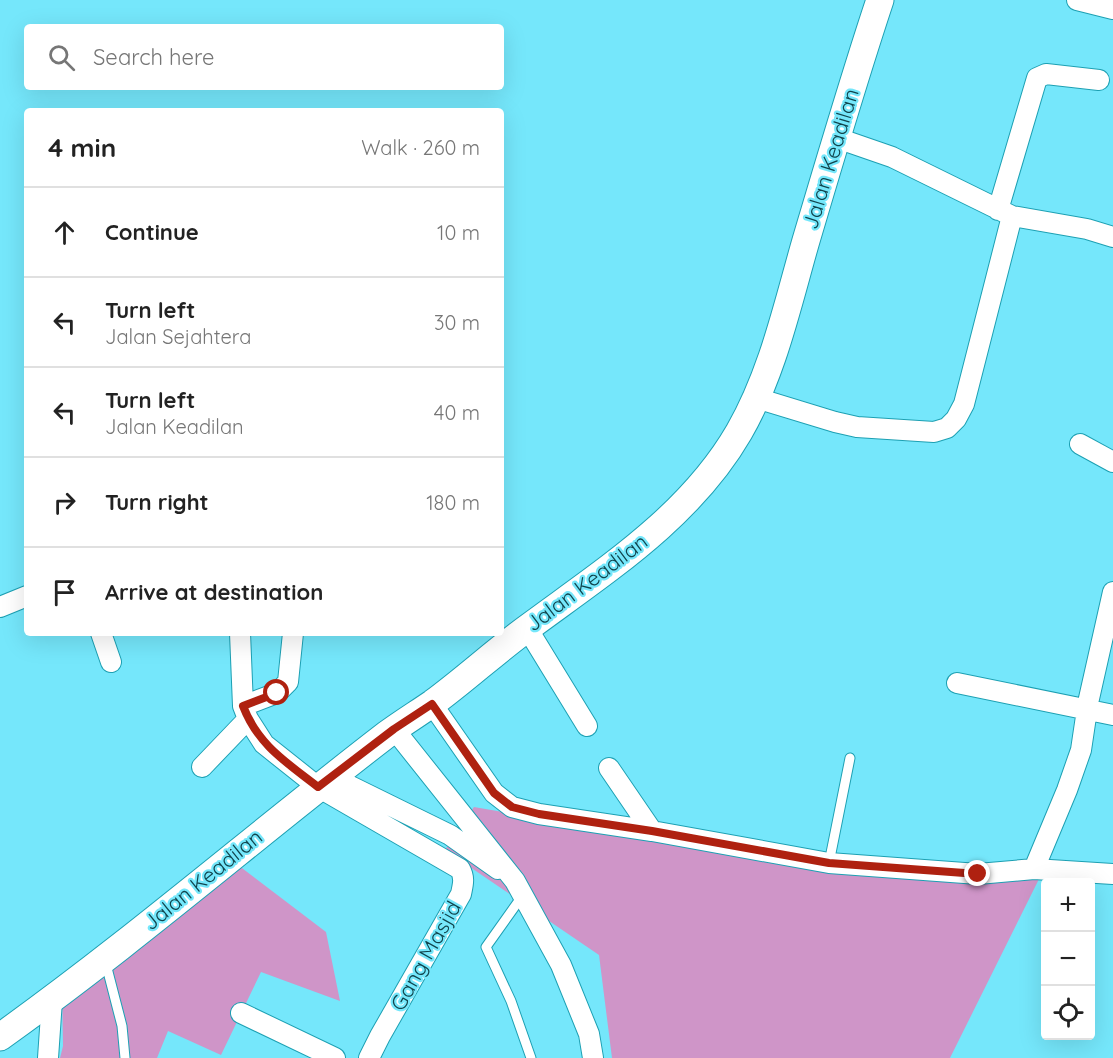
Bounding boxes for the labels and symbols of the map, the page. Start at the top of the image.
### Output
street label: Jalan Keadilan [796,85,864,232]
street label: Jalan Keadilan [520,528,652,636]
route start [263,679,289,705]
street label: Jalan Keadilan [138,823,267,935]
route end [964,860,990,886]
street label: Gang Masjid [384,896,466,1015]

